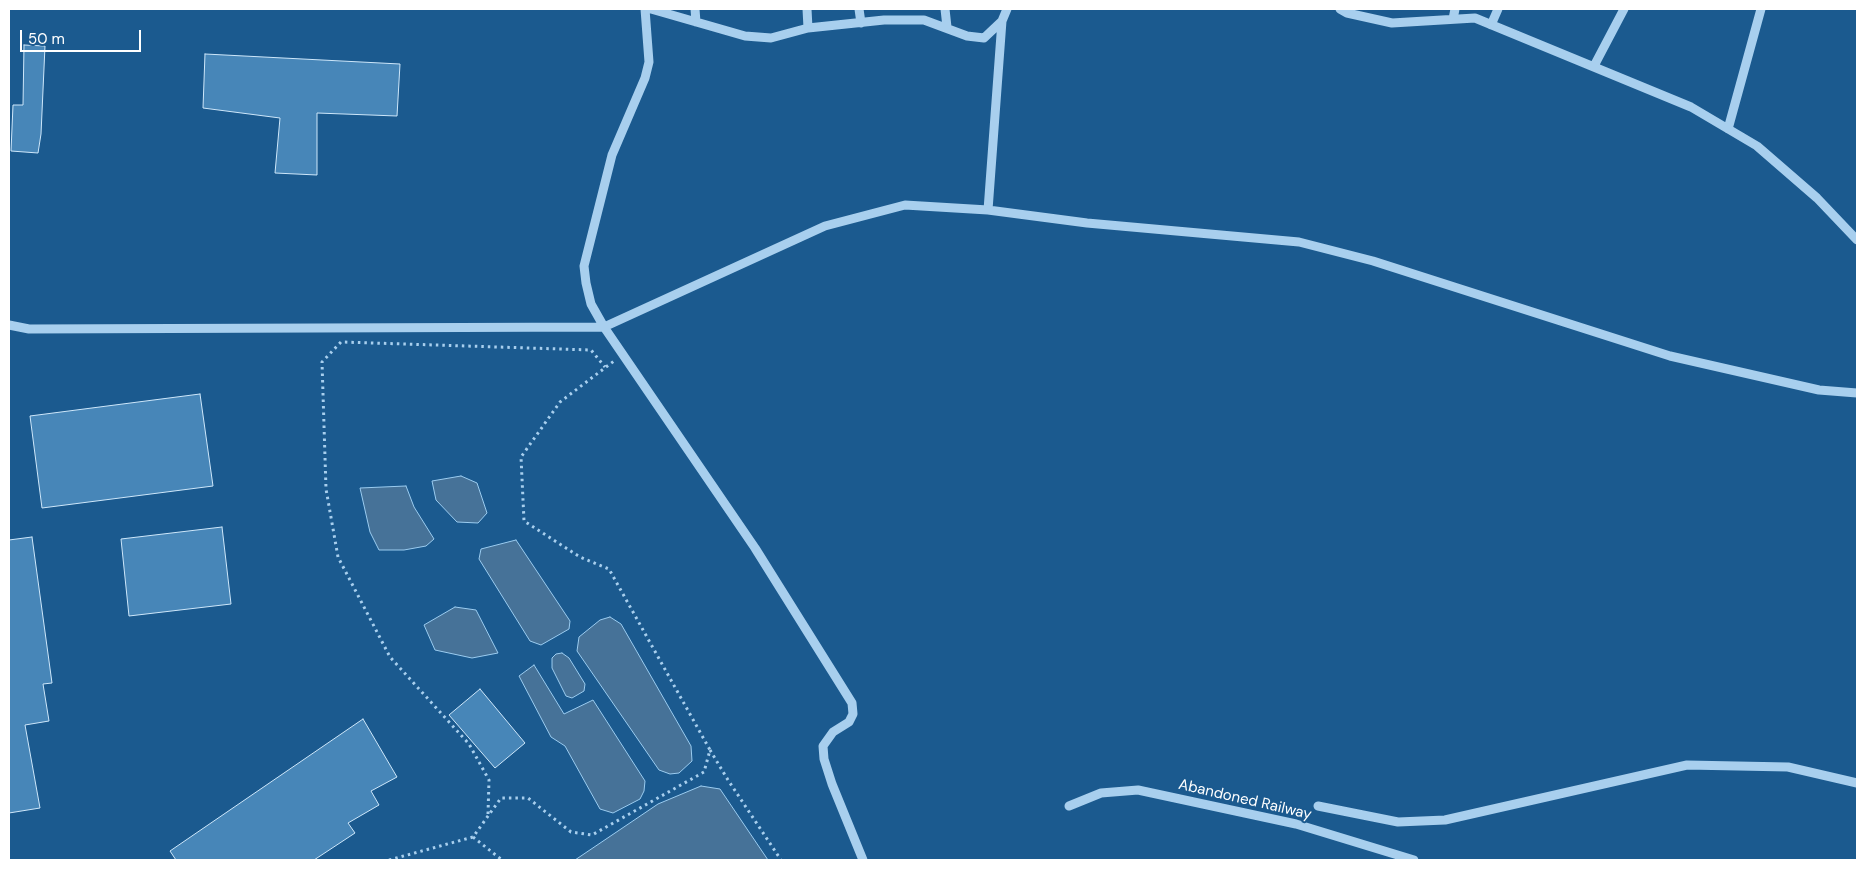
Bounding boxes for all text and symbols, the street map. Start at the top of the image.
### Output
scale bar [22,20,144,52]
text: 50 m [28,29,65,49]
street label: Abandoned Railway [1177,776,1313,824]

